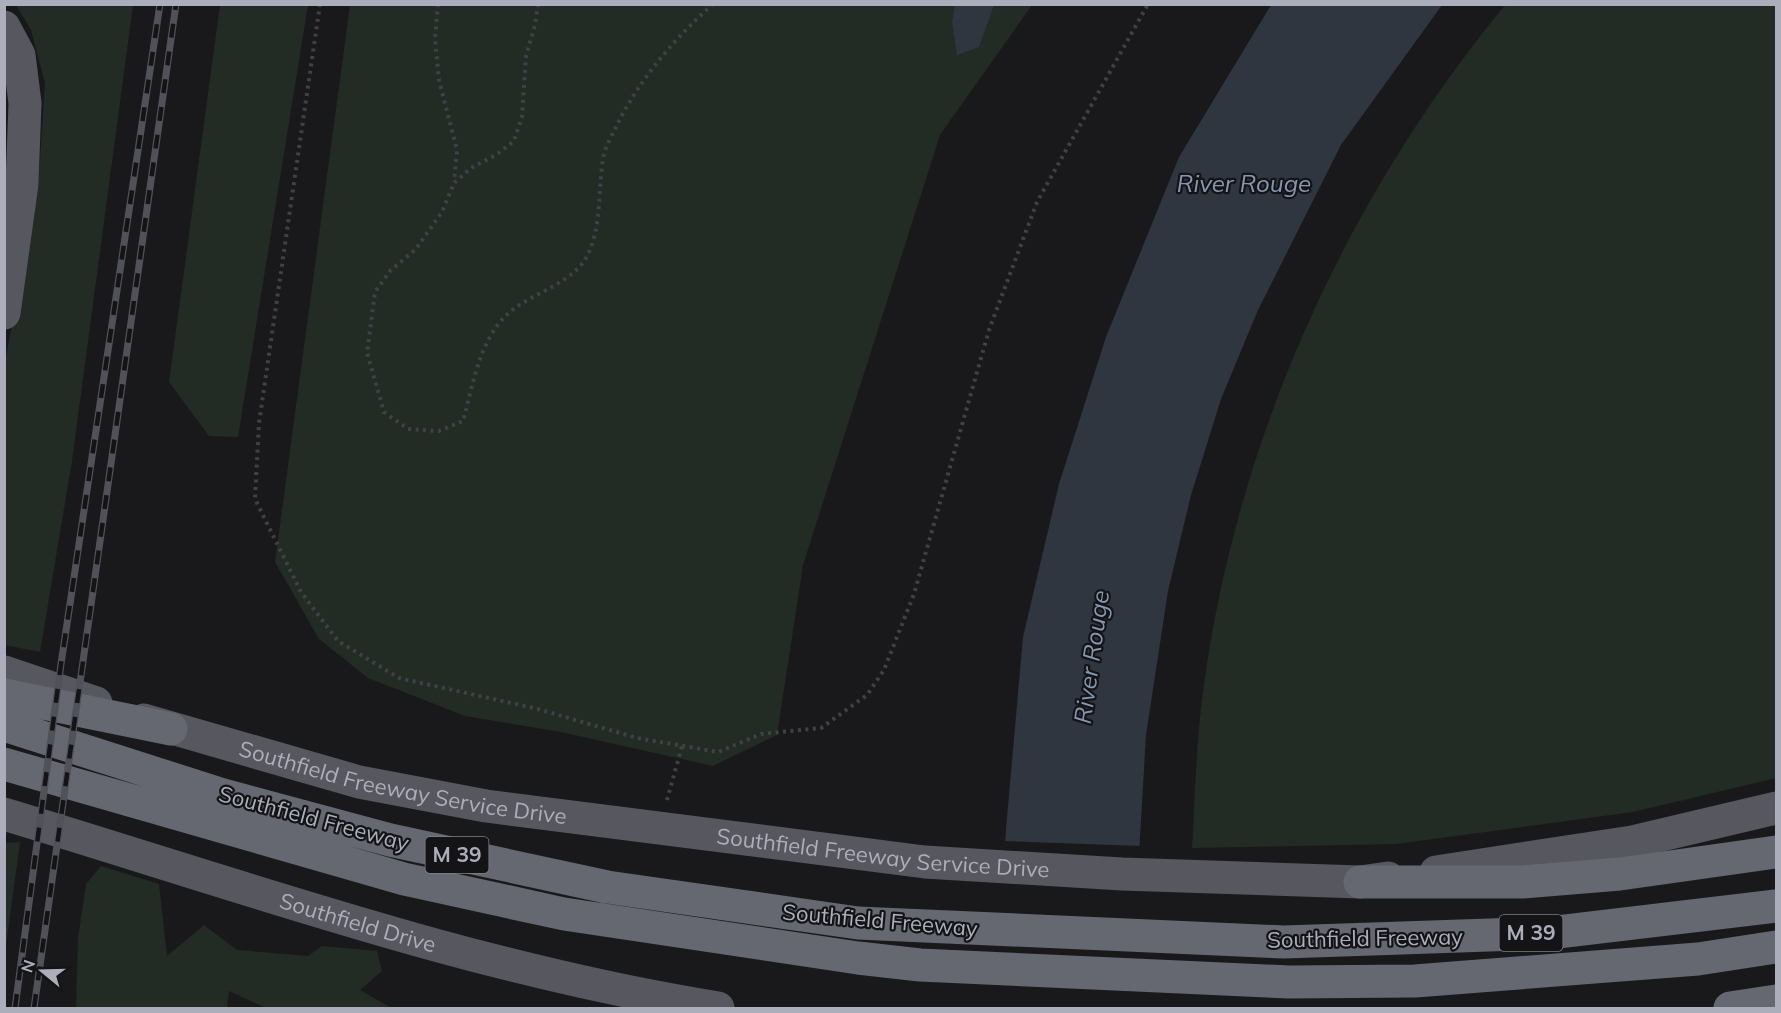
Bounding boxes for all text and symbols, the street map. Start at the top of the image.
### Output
water label: River Rouge [1177,168,1311,198]
water label: River Rouge [1067,588,1115,725]
street label: Southfield Freeway Service Drive [238,734,570,830]
street label: Southfield Freeway [216,780,412,856]
street label: Southfield Freeway Service Drive [715,822,1050,884]
road number: M 39 [426,837,488,873]
street label: Southfield Drive [276,886,439,958]
street label: Southfield Freeway [781,898,979,943]
road number: M 39 [1500,915,1562,951]
street label: Southfield Freeway [1267,922,1463,954]
north arrow [12,941,72,1001]
text: N [16,957,39,975]

